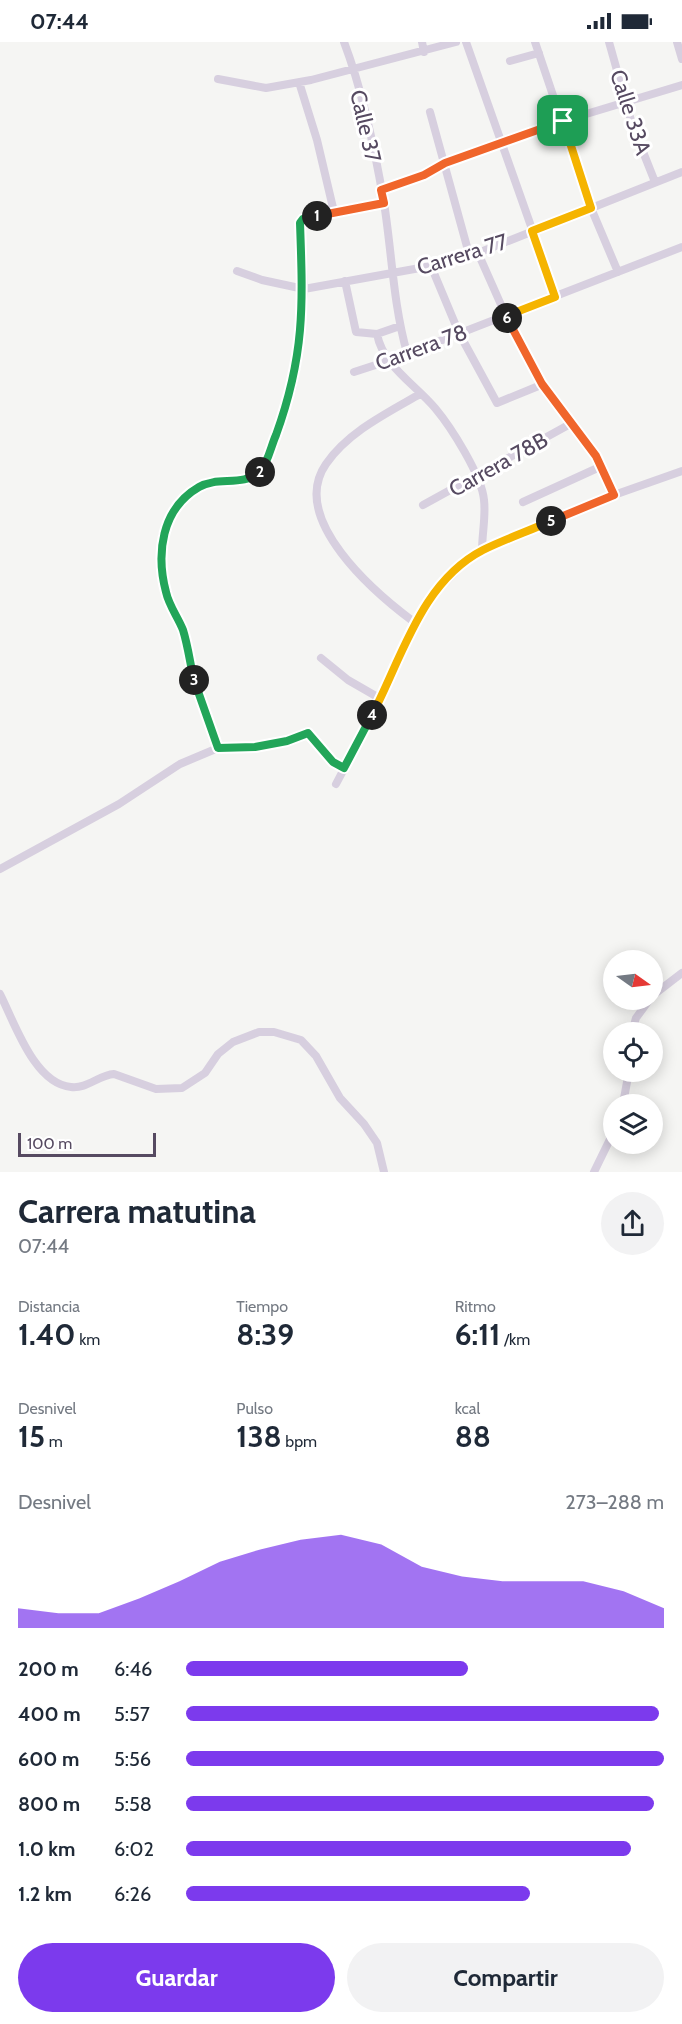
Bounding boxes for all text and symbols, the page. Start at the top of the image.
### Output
text: 07:44 [30,8,89,35]
street label: Calle 33A [604,66,657,159]
street label: Calle 37 [344,87,387,165]
pin [537,95,588,146]
icon: arrive [546,104,579,137]
pin: 1 [302,201,332,231]
text: 1 [314,206,320,225]
street label: Carrera 77 [414,228,511,281]
pin: 6 [492,303,522,333]
text: 6 [503,308,512,327]
street label: Carrera 78 [372,318,471,377]
street label: Carrera 78B [444,426,552,503]
pin: 2 [245,457,275,487]
text: 2 [256,462,264,481]
pin: 5 [536,506,566,536]
text: 5 [547,511,555,530]
pin: 3 [179,665,209,695]
text: 3 [190,670,198,689]
pin: 4 [357,700,387,730]
text: 4 [367,705,377,724]
north arrow [603,950,663,1010]
map controls [603,950,663,1154]
button: locate [603,1022,663,1082]
button: layers [603,1094,663,1154]
scale bar [18,1130,156,1158]
text: 100 m [27,1134,72,1153]
text: Carrera matutina [18,1191,256,1231]
button: share [601,1192,664,1255]
text: 07:44 [18,1234,69,1258]
text: Distancia [18,1297,80,1316]
text: Tiempo [236,1297,288,1316]
text: Ritmo [455,1297,496,1316]
text: 1.40 [18,1316,76,1353]
text: 8:39 [236,1316,294,1353]
text: 6:11 [455,1316,500,1353]
text: km [76,1330,100,1349]
text: /km [500,1330,530,1349]
text: Desnivel [18,1399,76,1418]
text: Pulso [236,1399,273,1418]
text: kcal [455,1399,480,1418]
text: 15 [18,1418,45,1455]
text: 138 [236,1418,282,1455]
text: 88 [455,1418,491,1455]
text: m [45,1432,63,1451]
text: bpm [282,1432,317,1451]
text: Desnivel [18,1490,91,1514]
text: 273–288 m [565,1490,664,1514]
text: 200 m [18,1657,79,1681]
text: 6:46 [114,1657,152,1681]
text: 400 m [18,1702,81,1726]
text: 5:57 [114,1702,150,1726]
text: 600 m [18,1747,79,1771]
text: 5:56 [114,1747,151,1771]
text: 800 m [18,1792,80,1816]
text: 5:58 [114,1792,152,1816]
text: 1.0 km [18,1837,75,1861]
text: 6:02 [114,1837,154,1861]
text: 1.2 km [18,1882,72,1906]
text: 6:26 [114,1882,151,1906]
button: Guardar [18,1943,335,2012]
button: Compartir [347,1943,664,2012]

